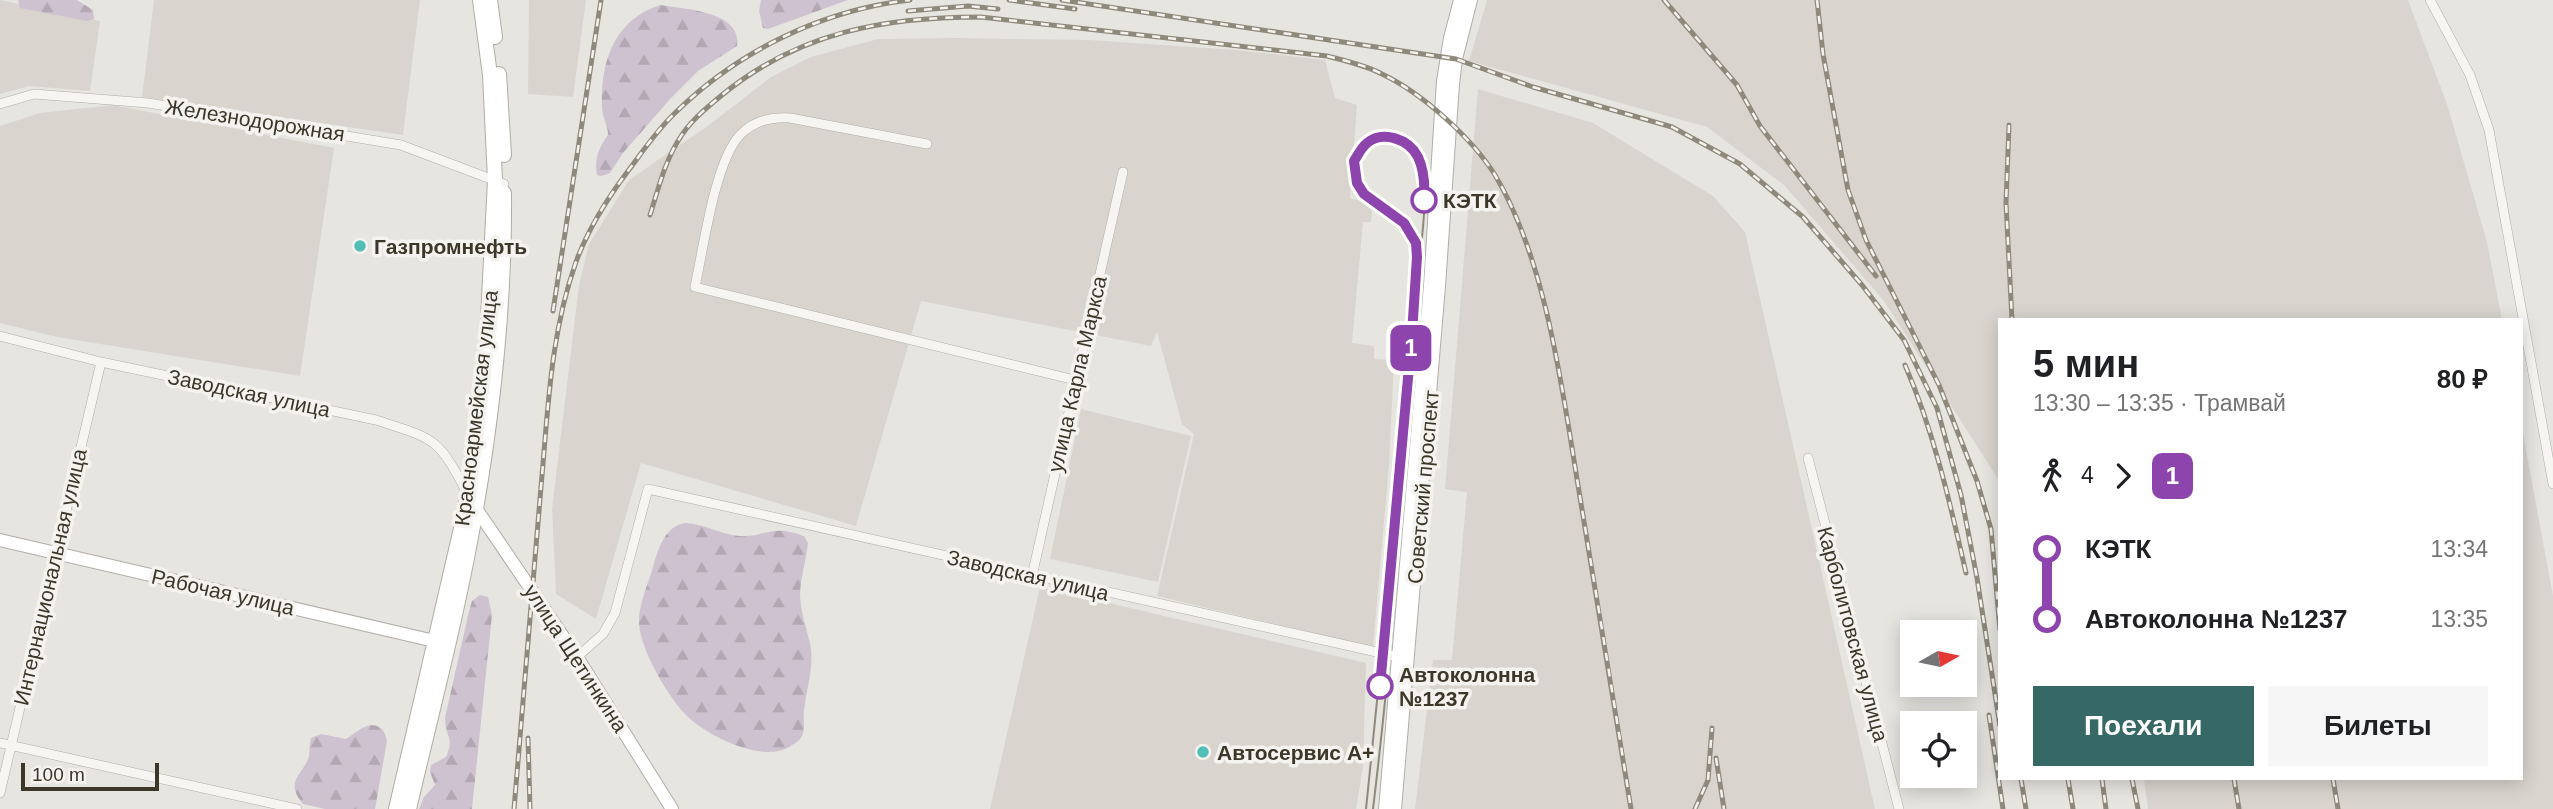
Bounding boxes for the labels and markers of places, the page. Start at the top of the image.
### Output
marker: КЭТК [1411,187,1437,213]
place label: КЭТК [1443,189,1497,212]
place label: Газпромнефть [374,235,527,258]
marker: Газпромнефть [352,238,368,254]
place label: Автоколонна №1237 [1399,663,1535,710]
marker: Автоколонна №1237 [1367,673,1393,699]
place label: Автосервис А+ [1217,741,1374,764]
marker: Автосервис А+ [1195,744,1211,760]

